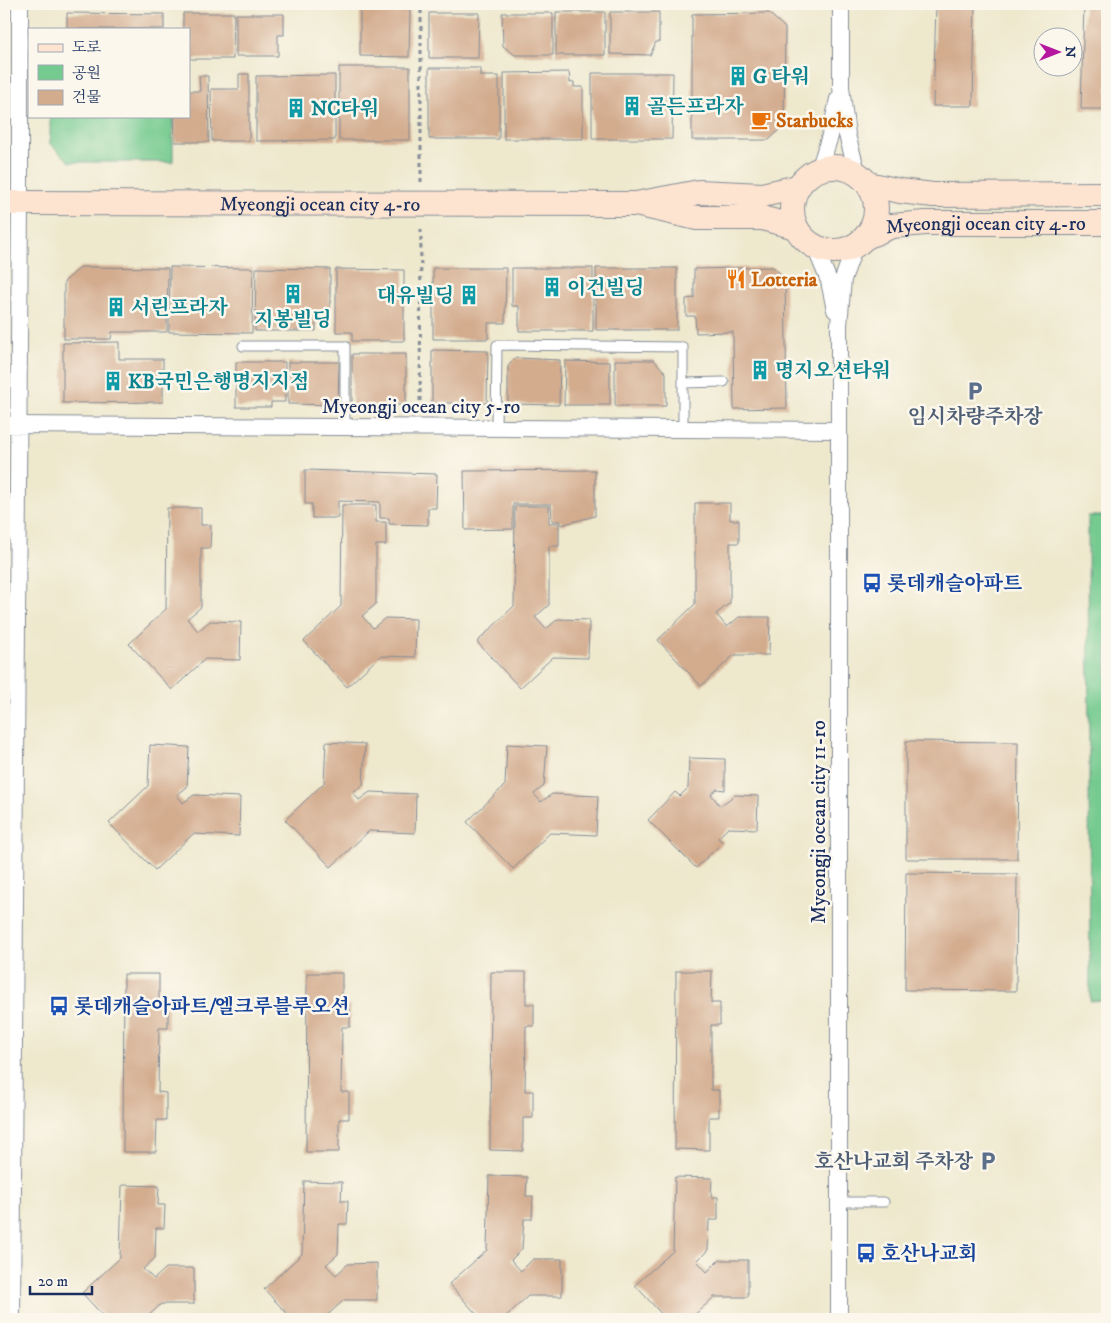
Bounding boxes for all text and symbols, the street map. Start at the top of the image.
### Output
legend [28,28,190,118]
north arrow [1034,28,1084,78]
text: 도로 [72,38,101,57]
text: N [1061,46,1079,58]
text: 공원 [72,64,101,83]
building icon: G 타워 [727,65,749,87]
place label: G 타워 [753,65,810,90]
text: 건물 [72,88,101,107]
building icon: 골든프라자 [621,95,643,117]
place label: 골든프라자 [647,95,744,120]
building icon: NC타워 [285,97,307,119]
place label: NC타워 [311,97,379,122]
cafe icon: Starbucks [750,109,772,131]
place label: Starbucks [776,109,853,134]
street label: Myeongji ocean city 4-ro [220,192,420,218]
street label: Myeongji ocean city 4-ro [885,212,1086,241]
restaurant icon: Lotteria [725,268,747,290]
place label: Lotteria [751,268,818,293]
building icon: 이건빌딩 [541,276,563,298]
place label: 이건빌딩 [567,276,644,301]
building icon: 지봉빌딩 [282,283,304,305]
place label: 대유빌딩 [377,284,454,309]
building icon: 대유빌딩 [458,284,480,306]
building icon: 서린프라자 [105,296,127,318]
place label: 서린프라자 [131,296,228,321]
place label: 지봉빌딩 [254,308,332,333]
building icon: 명지오션타워 [749,359,771,381]
place label: 명지오션타워 [775,359,891,384]
building icon: KB국민은행명지지점 [102,370,124,392]
place label: KB국민은행명지지점 [128,370,309,395]
parking icon: 임시차량주차장 [964,380,986,402]
street label: Myeongji ocean city 5-ro [322,395,520,420]
place label: 임시차량주차장 [907,405,1043,430]
bus stop icon: 롯데캐슬아파트 [861,572,883,594]
place label: 롯데캐슬아파트 [887,572,1022,597]
street label: Myeongji ocean city 11-ro [807,720,832,924]
bus stop icon: 롯데캐슬아파트/엘크루블루오션 [48,995,70,1017]
place label: 롯데캐슬아파트/엘크루블루오션 [74,995,350,1020]
place label: 호산나교회 주차장 [814,1150,974,1175]
parking icon: 호산나교회 주차장 [977,1150,999,1172]
bus stop icon: 호산나교회 [855,1242,877,1264]
place label: 호산나교회 [881,1242,978,1267]
scale bar [30,1263,92,1295]
text: 20 m [38,1272,68,1291]

